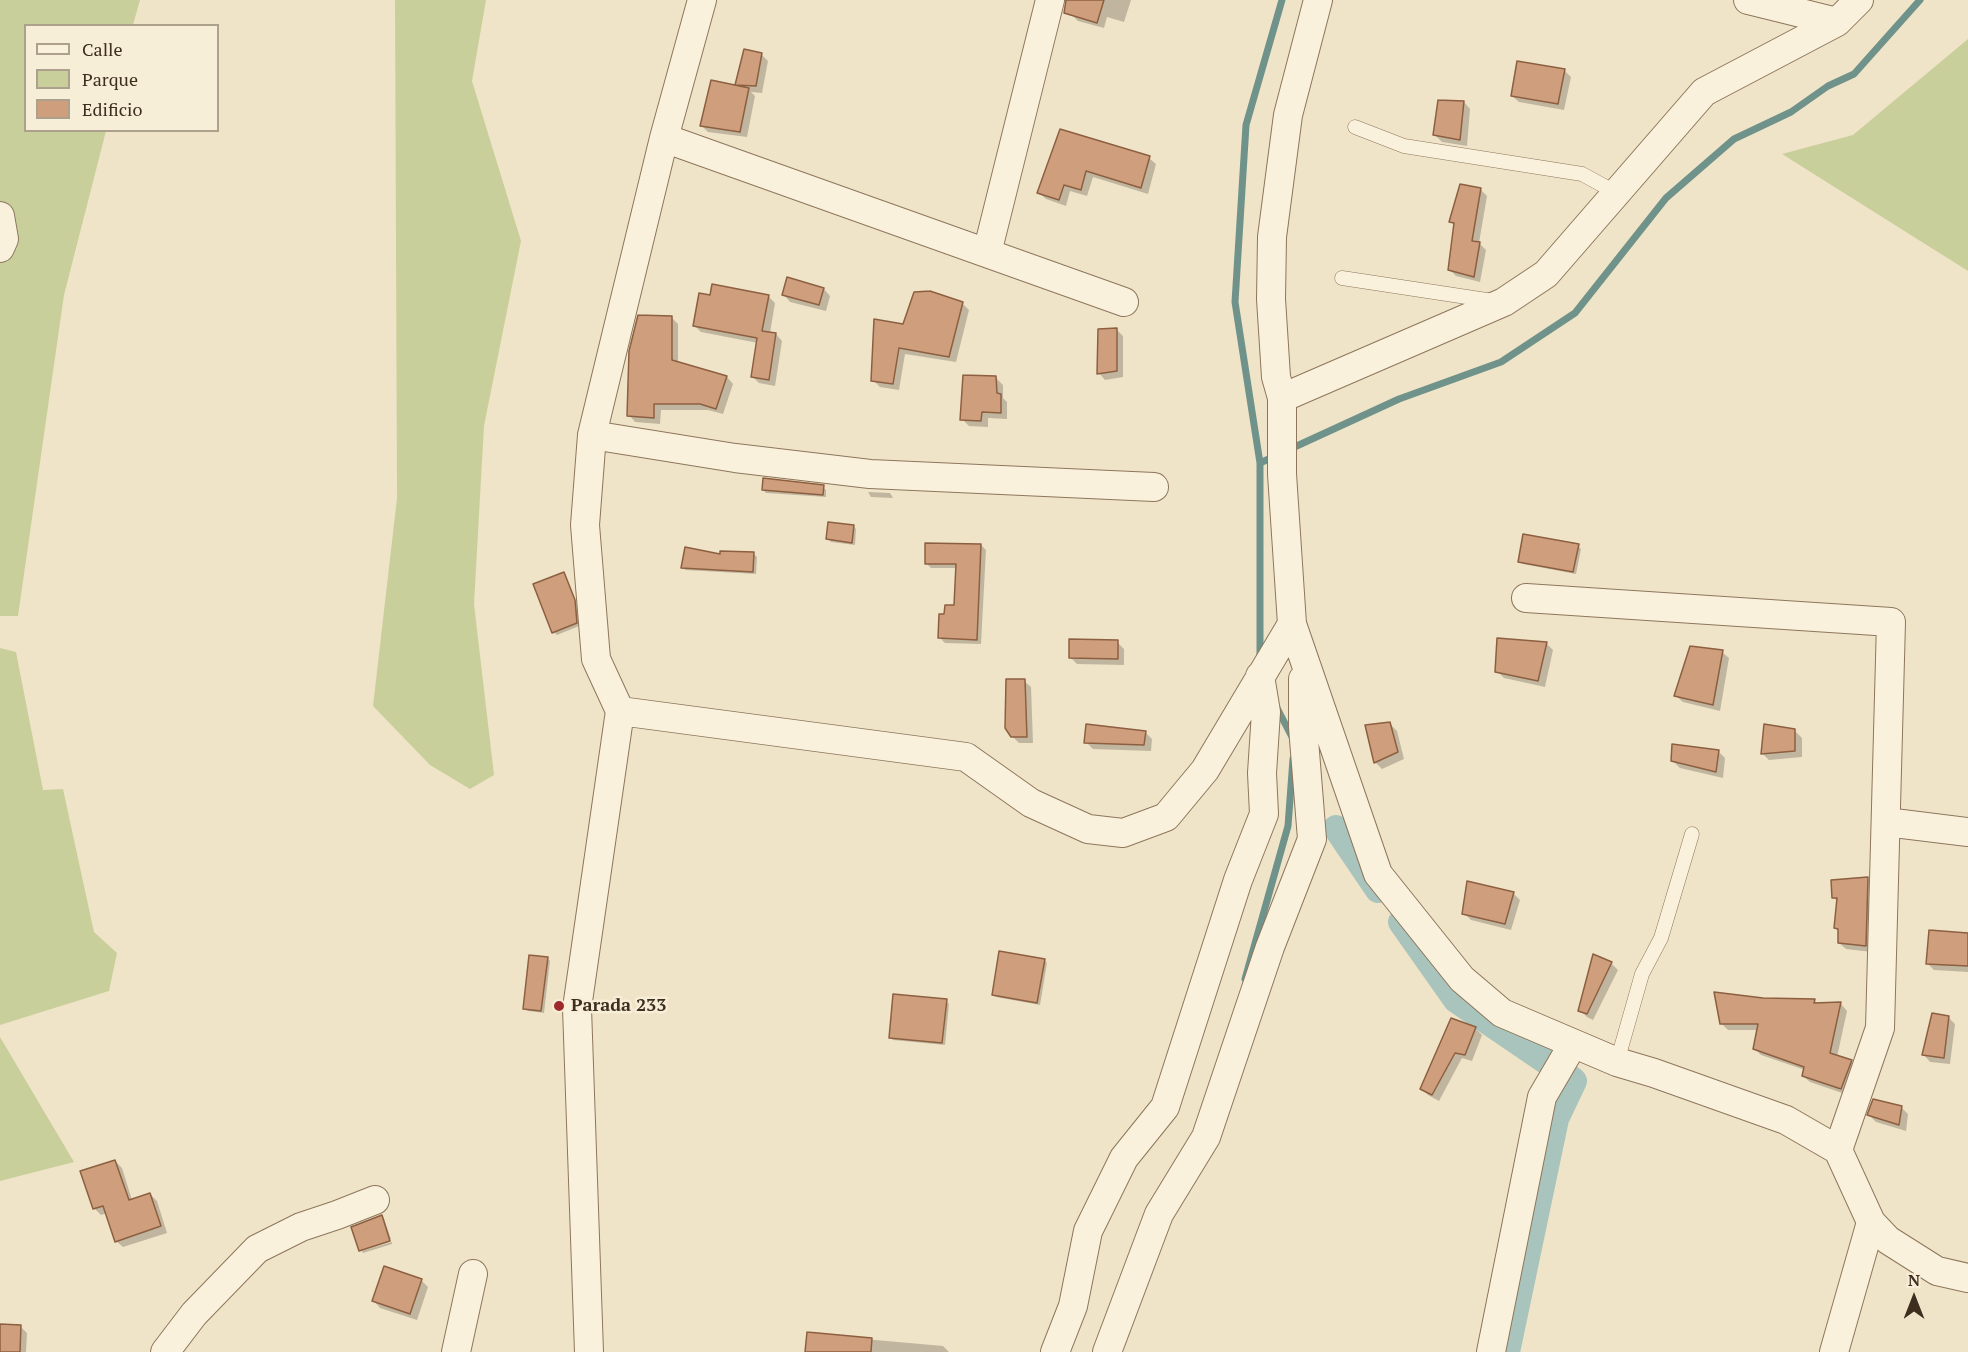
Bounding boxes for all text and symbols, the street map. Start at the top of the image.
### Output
legend [24,24,219,132]
text: Calle [82,37,123,61]
text: Parque [82,67,138,91]
text: Edificio [82,97,142,121]
place label: Parada 233 [571,995,666,1017]
marker: Parada 233 [552,999,566,1013]
north arrow [1884,1268,1944,1328]
text: N [1908,1269,1920,1291]

